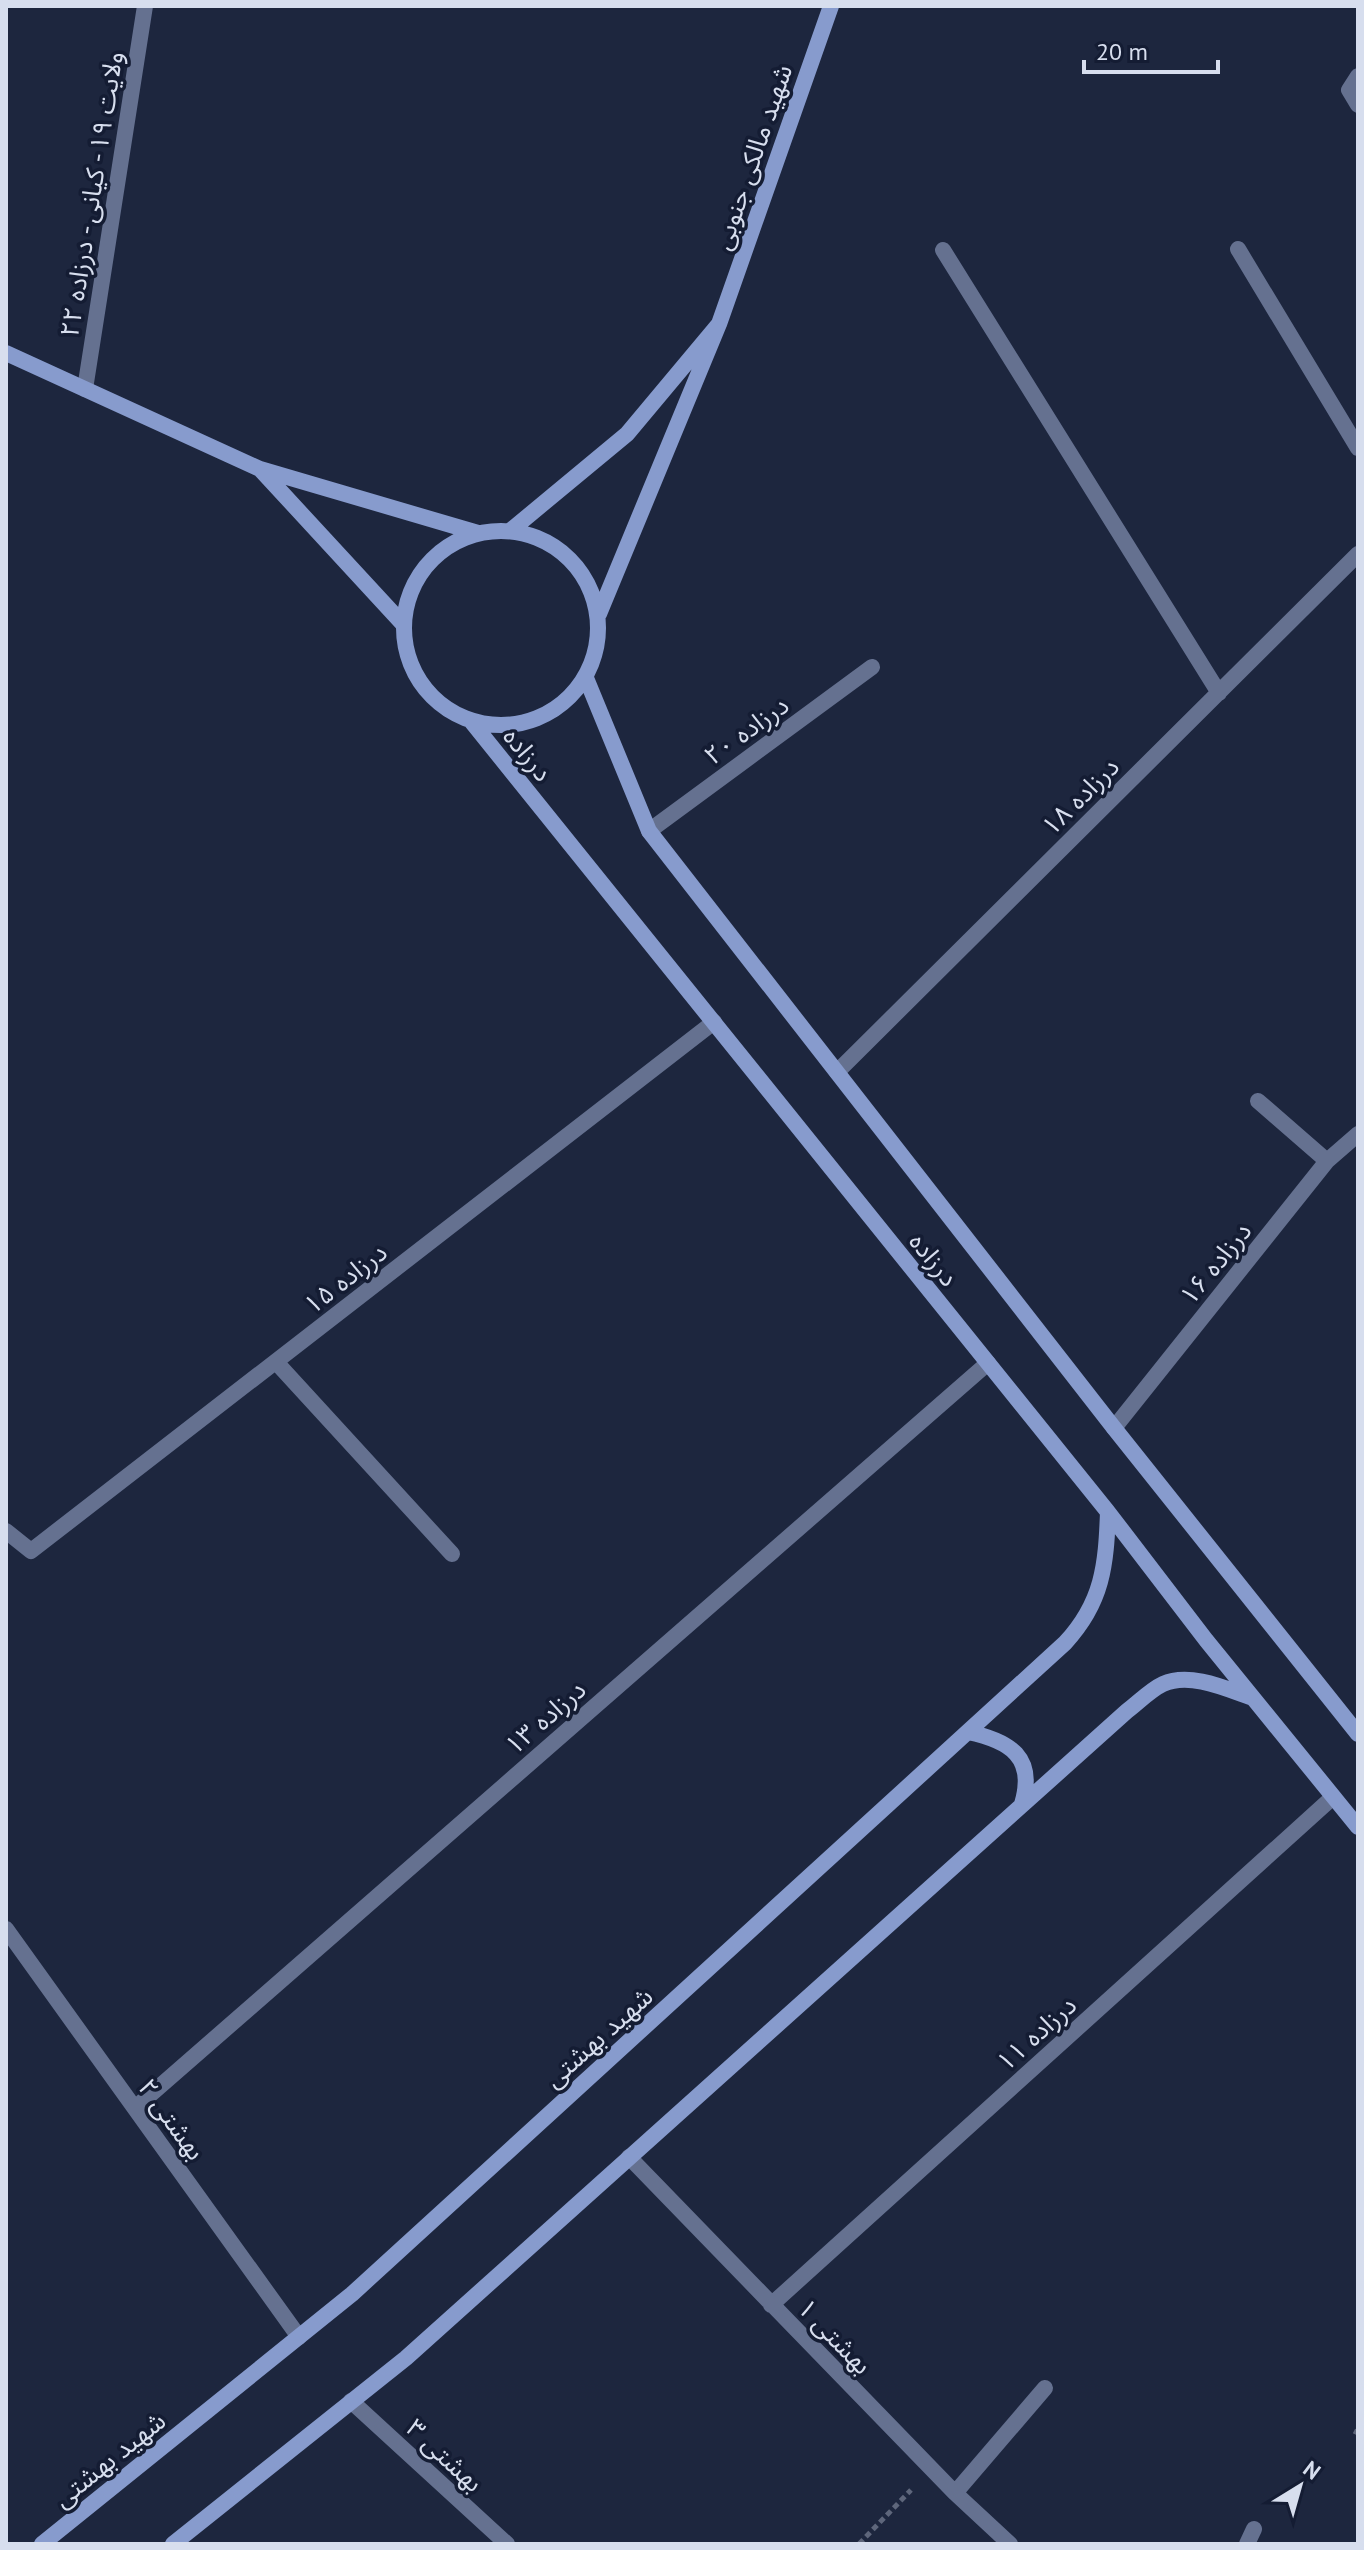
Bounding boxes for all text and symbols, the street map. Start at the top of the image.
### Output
scale bar [1084,24,1218,74]
text: 20 m [1096,36,1148,67]
street label: ولایت ۱۹ - کیانی - درزاده ۲۲ [52,49,130,339]
street label: شهید مالکی جنوبی [705,60,799,254]
street label: درزاده ۲۰ [697,688,795,772]
street label: درزاده [496,720,560,788]
street label: درزاده ۱۸ [1034,750,1126,842]
street label: درزاده ۱۶ [1172,1215,1258,1311]
street label: درزاده [902,1225,966,1293]
street label: درزاده ۱۵ [297,1235,393,1321]
street label: درزاده ۱۳ [498,1673,592,1761]
street label: شهید بهشتی [537,1980,659,2094]
street label: درزاده ۱۱ [989,1988,1083,2078]
street label: بهشتی ۲ [131,2072,213,2166]
street label: بهشتی ۱ [791,2291,879,2381]
street label: شهید بهشتی [46,2404,172,2514]
street label: بهشتی ۳ [400,2411,490,2499]
north arrow [1260,2446,1340,2526]
text: N [1298,2454,1326,2486]

